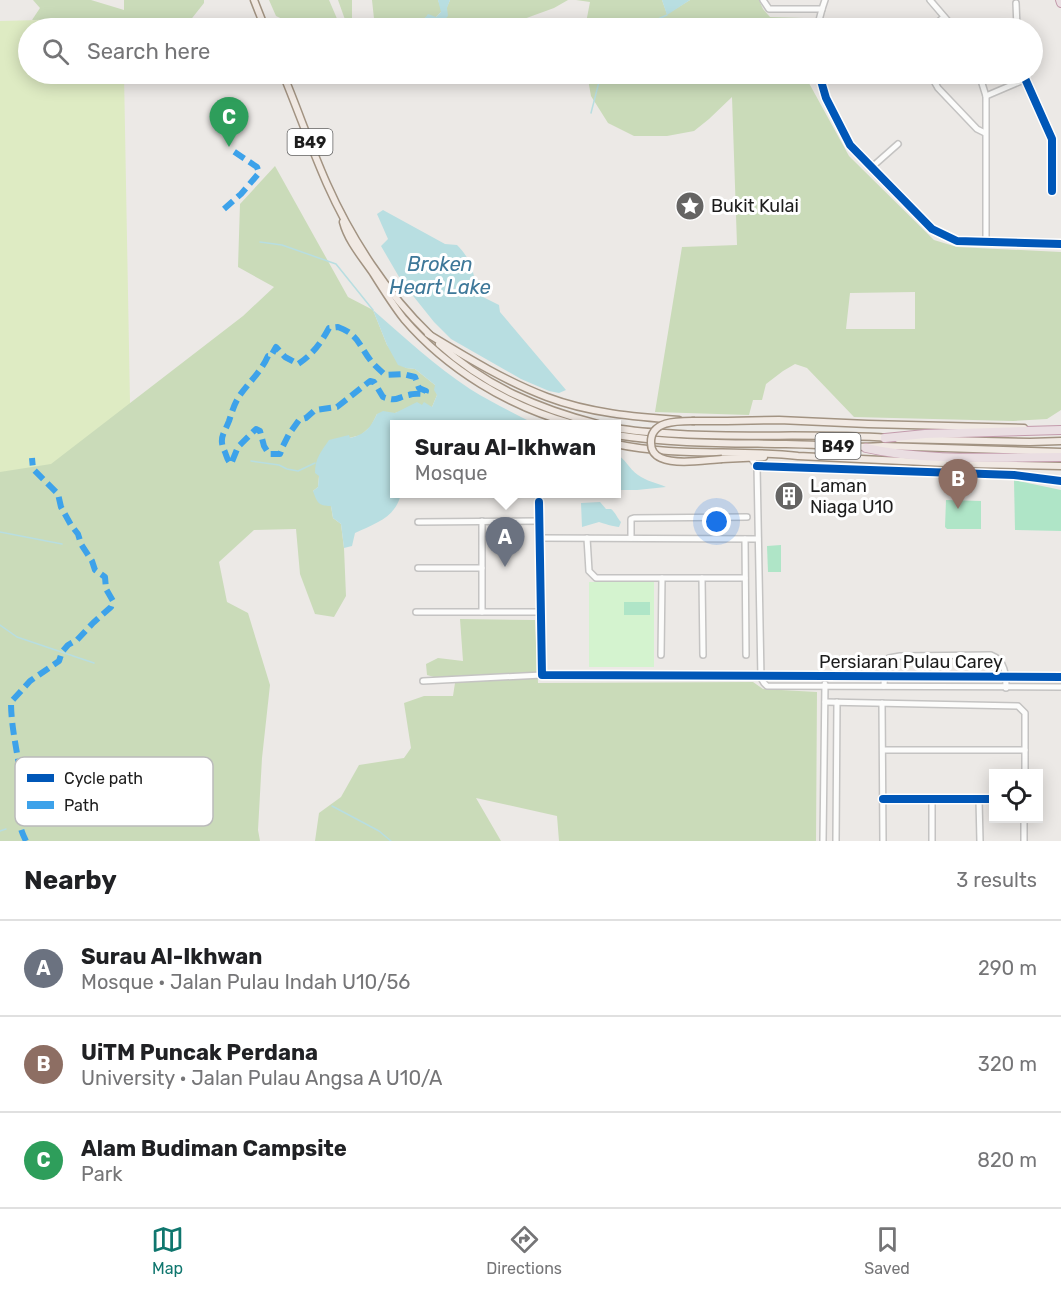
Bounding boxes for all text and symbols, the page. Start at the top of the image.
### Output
search box [18,18,1043,84]
icon: search [39,35,72,68]
text: Search here [87,38,210,65]
pin: C [210,98,248,147]
road number: B49 [288,129,332,155]
place icon: Bukit Kulai [674,190,706,222]
place label: Bukit Kulai [711,195,799,217]
water label: Broken Heart Lake [389,252,491,299]
popup [390,420,621,498]
road number: B49 [816,433,860,459]
text: Surau Al-Ikhwan [415,434,596,461]
pin: B [938,460,978,509]
text: Mosque [415,461,488,485]
place label: Laman Niaga U10 [810,475,894,518]
building icon: Laman Niaga U10 [773,480,805,512]
your location [702,507,731,536]
pin: A [486,518,524,567]
street label: Persiaran Pulau Carey [819,651,1003,673]
legend [15,757,213,826]
text: Cycle path [64,769,143,788]
map controls [989,769,1043,823]
button: locate [989,769,1043,823]
text: Path [64,796,99,815]
text: Nearby [24,865,117,896]
text: 3 results [956,868,1037,892]
text: Surau Al-Ikhwan [81,943,262,970]
text: A [36,956,51,980]
text: 290 m [978,956,1037,980]
text: Mosque · Jalan Pulau Indah U10/56 [81,970,410,994]
text: UiTM Puncak Perdana [81,1039,318,1066]
text: B [36,1052,51,1076]
text: 320 m [978,1052,1037,1076]
text: University · Jalan Pulau Angsa A U10/A [81,1066,442,1090]
text: Alam Budiman Campsite [81,1135,347,1162]
text: C [36,1148,51,1172]
text: 820 m [977,1148,1037,1172]
text: Park [81,1162,123,1186]
tab: Map [151,1223,184,1278]
tab: Directions [486,1223,562,1278]
tab: Saved [864,1223,910,1278]

